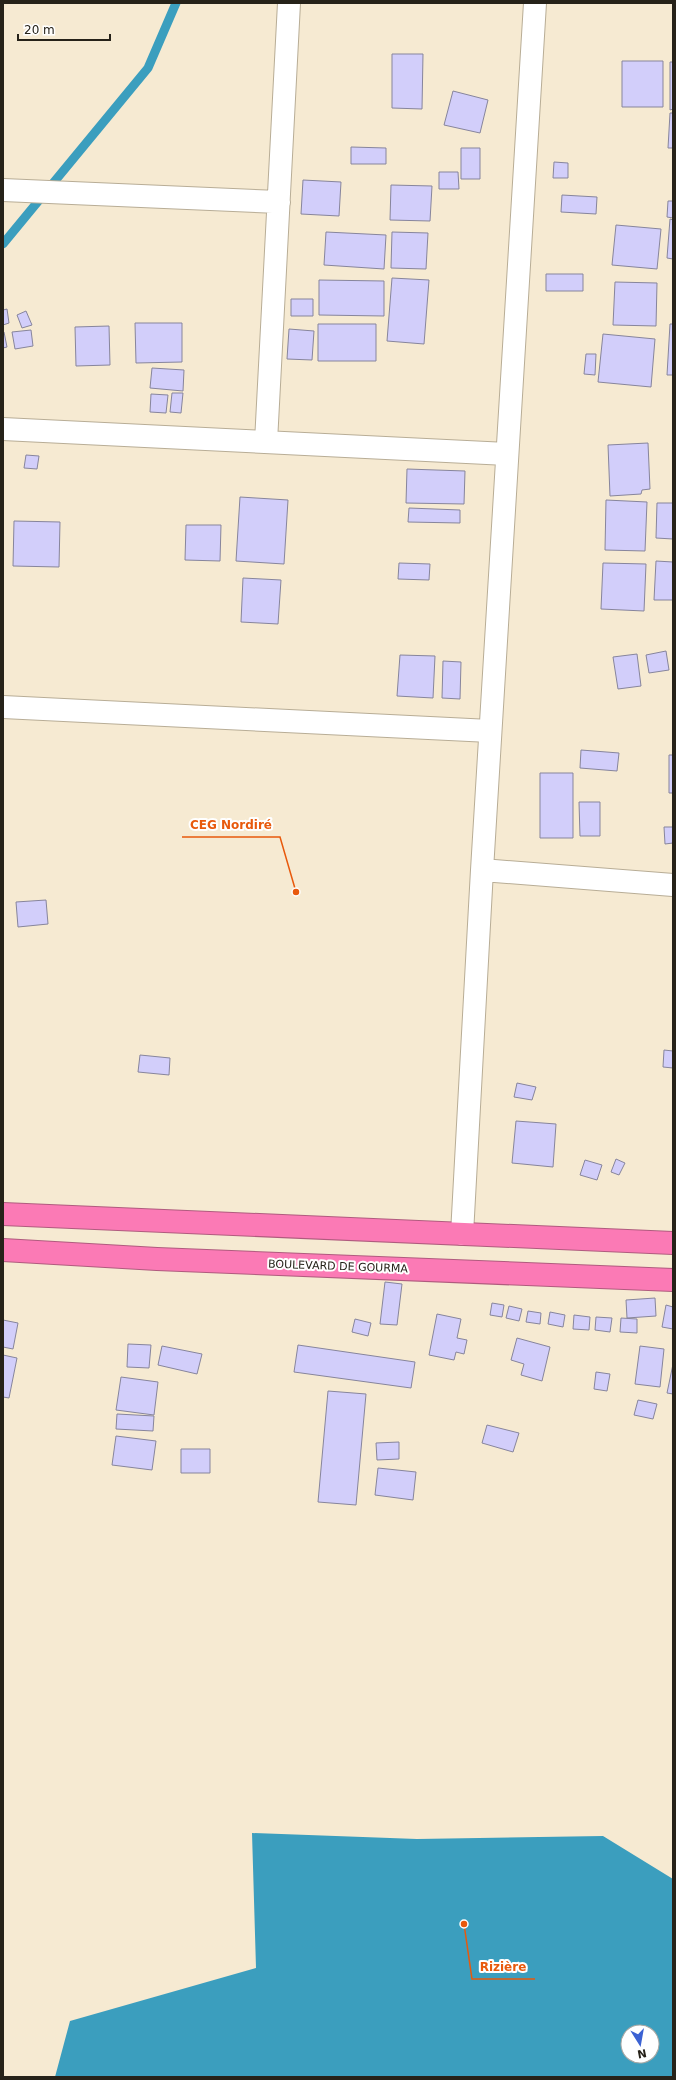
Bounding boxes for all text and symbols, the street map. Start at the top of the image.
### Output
scale bar [18,16,110,42]
text: 20 m [24,23,55,37]
callout: CEG Nordiré [182,813,280,837]
text: CEG Nordiré [190,818,272,832]
street label: BOULEVARD DE GOURMA [268,1258,409,1275]
callout: Rizière [472,1955,535,1979]
text: Rizière [480,1960,526,1974]
north arrow [620,2024,660,2064]
text: N [636,2046,648,2061]

